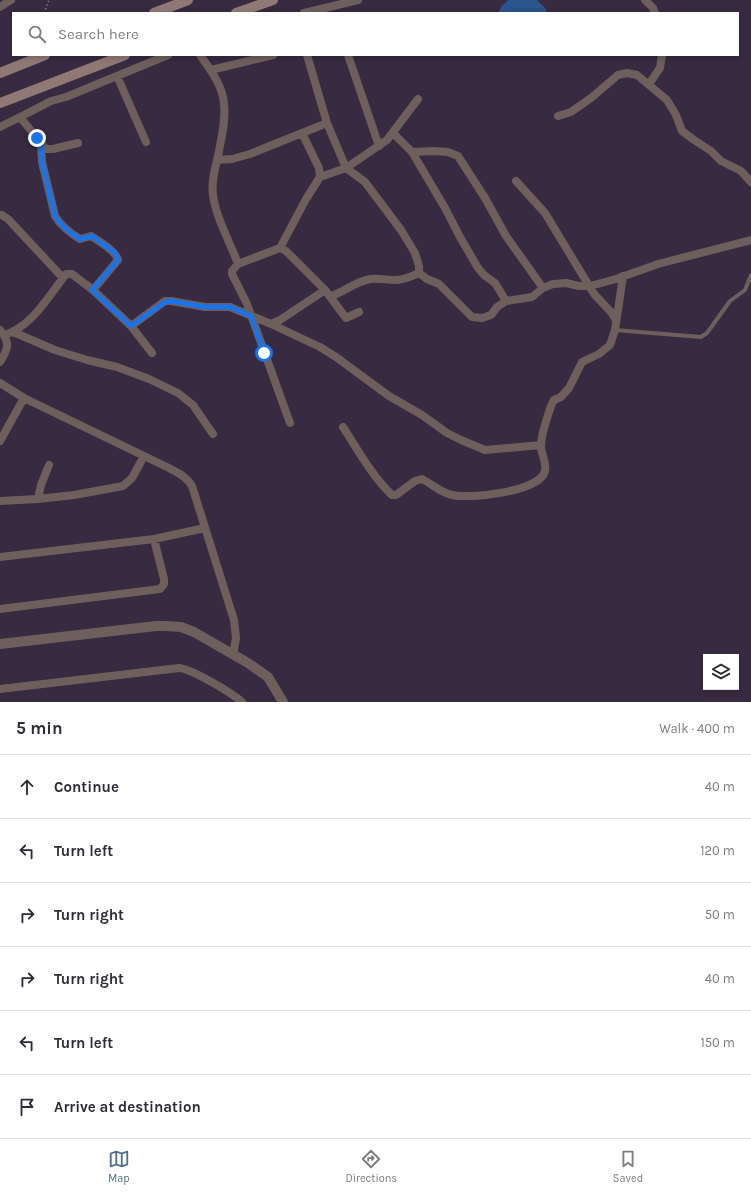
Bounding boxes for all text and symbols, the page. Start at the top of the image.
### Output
search box [12,12,739,56]
icon: search [26,23,48,45]
text: Search here [58,25,139,43]
route end [28,129,46,147]
route start [255,344,273,362]
map controls [703,654,739,690]
button: layers [703,654,739,690]
text: 5 min [16,718,63,738]
text: Walk · 400 m [659,721,735,736]
icon: ahead [16,776,38,798]
text: Continue [54,778,119,796]
text: 40 m [705,779,735,794]
icon: left [16,840,38,862]
text: Turn left [54,842,113,860]
text: 120 m [700,843,735,858]
icon: right [16,904,38,926]
text: Turn right [54,906,124,924]
text: 50 m [705,907,735,922]
icon: right [16,968,38,990]
text: Turn right [54,970,124,988]
text: 40 m [705,971,735,986]
icon: left [16,1032,38,1054]
text: Turn left [54,1034,113,1052]
text: 150 m [700,1035,735,1050]
icon: arrive [16,1096,38,1118]
text: Arrive at destination [54,1098,201,1116]
tab: Map [108,1148,130,1185]
tab: Directions [345,1148,397,1185]
tab: Saved [613,1148,643,1185]

